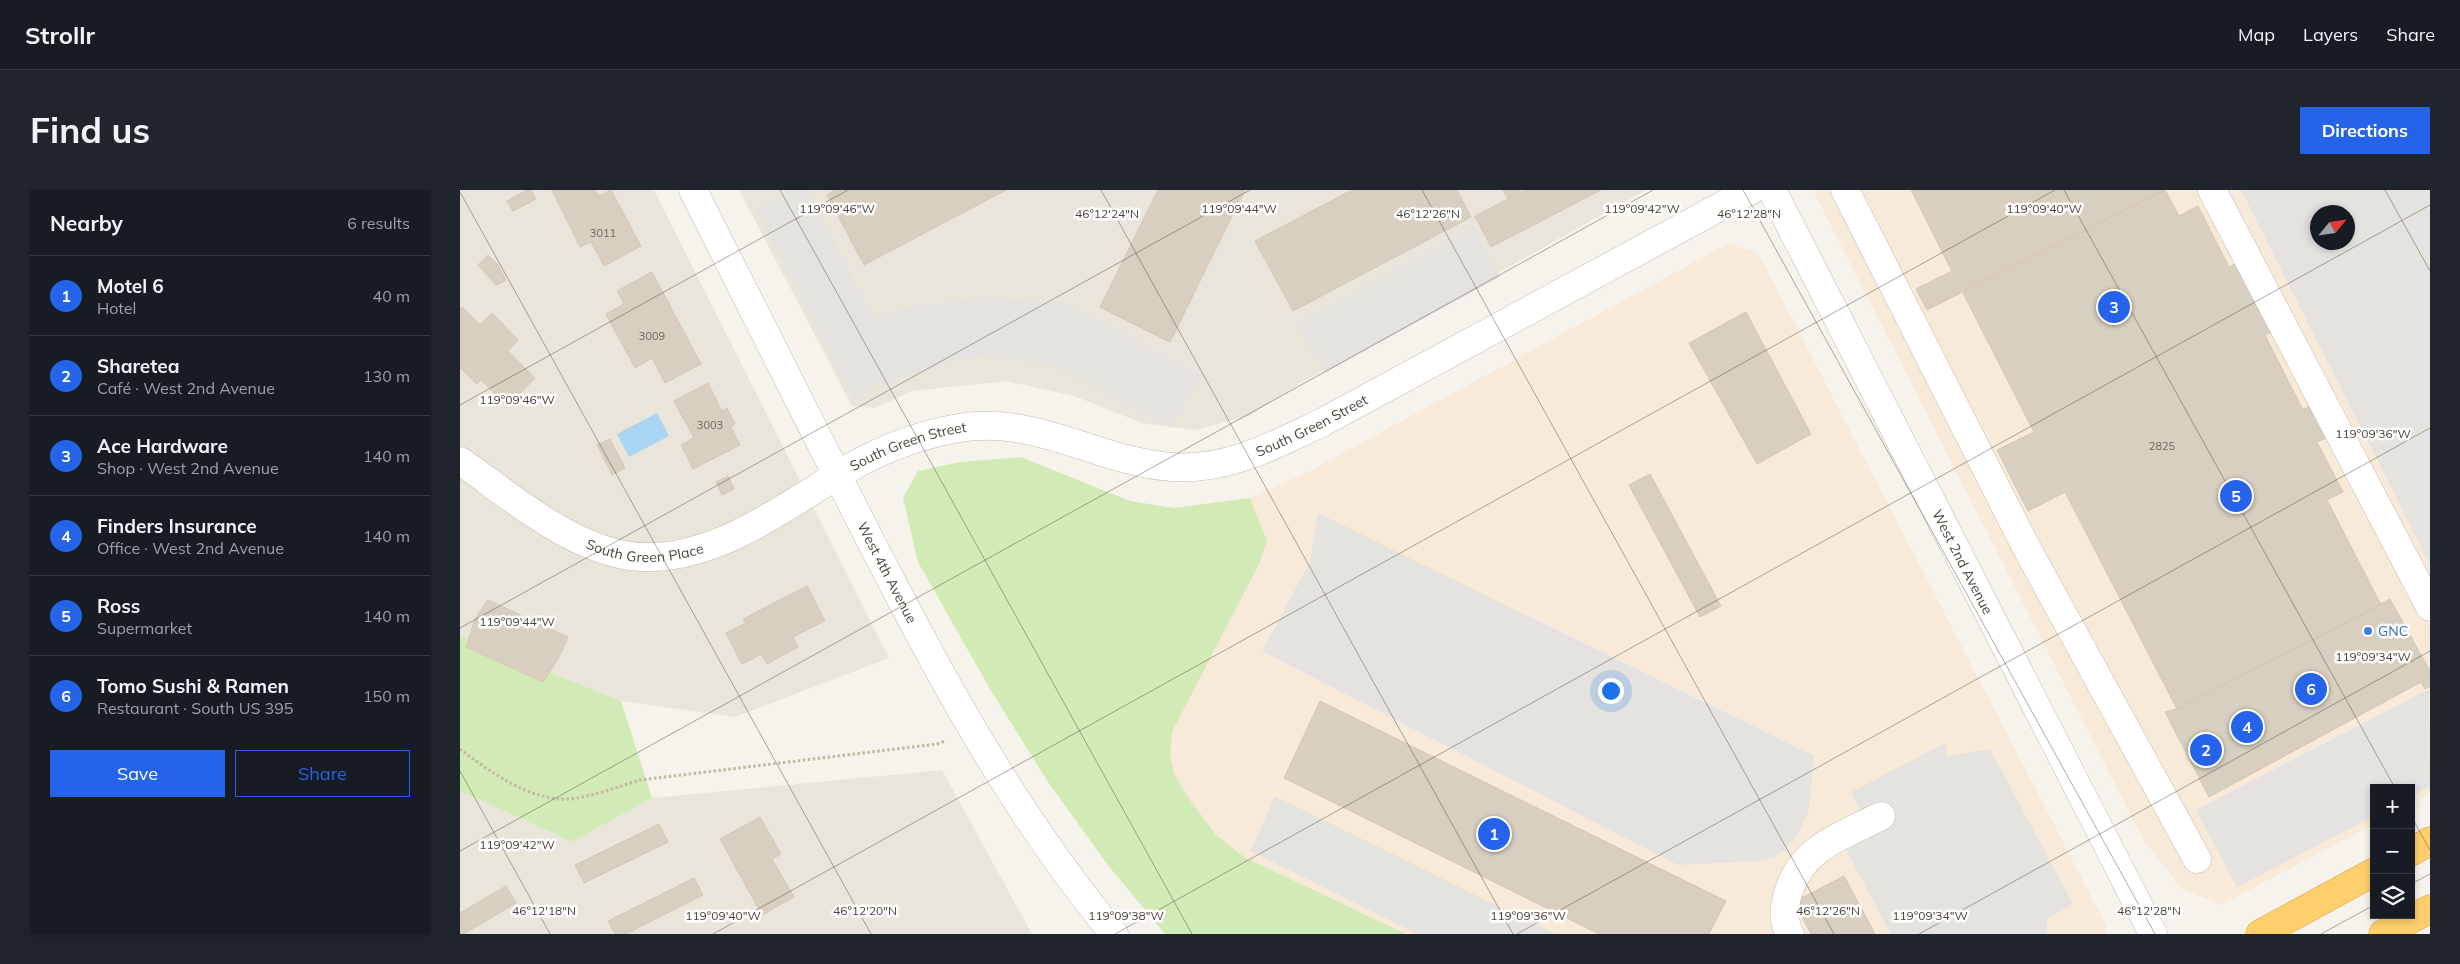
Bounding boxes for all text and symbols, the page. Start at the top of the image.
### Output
text: Strollr [25,20,95,50]
text: Map [2238,23,2275,46]
text: Layers [2303,23,2358,46]
text: Share [2386,23,2435,46]
button: Directions [2300,107,2430,154]
text: Find us [30,108,150,152]
text: 119°09'46"W [799,201,875,216]
text: 119°09'44"W [1201,201,1277,216]
text: 119°09'42"W [1604,201,1680,216]
text: 119°09'40"W [2006,201,2082,216]
north arrow [2310,205,2355,250]
text: 46°12'24"N [1075,206,1139,221]
text: 46°12'26"N [1396,206,1460,221]
text: 46°12'28"N [1717,206,1781,221]
text: Nearby [50,210,123,236]
text: 6 results [347,213,410,233]
house number: 3011 [590,226,616,240]
text: Motel 6 [97,274,164,298]
text: 1 [61,286,71,306]
text: 40 m [373,286,410,306]
pin: 3 [2098,288,2130,326]
text: Hotel [97,298,136,318]
house number: 3009 [639,329,665,343]
text: Sharetea [97,354,179,378]
text: 2 [61,366,71,386]
text: 130 m [363,366,410,386]
text: Café · West 2nd Avenue [97,378,275,398]
street label: South Green Street [1253,390,1371,461]
text: 119°09'46"W [479,392,555,407]
house number: 3003 [697,418,723,432]
street label: South Green Street [847,418,968,475]
text: 119°09'36"W [2335,426,2411,441]
text: Ace Hardware [97,434,228,458]
house number: 2825 [2149,439,2176,453]
text: 3 [61,446,71,466]
text: 140 m [363,446,410,466]
text: Shop · West 2nd Avenue [97,458,279,478]
pin: 5 [2220,477,2252,515]
street label: West 2nd Avenue [1928,507,1997,617]
text: Finders Insurance [97,514,257,538]
street label: West 4th Avenue [853,519,921,626]
text: 4 [61,526,71,546]
text: 140 m [363,526,410,546]
street label: South Green Place [583,535,706,566]
text: Office · West 2nd Avenue [97,538,284,558]
text: Ross [97,594,140,618]
text: 5 [61,606,71,626]
text: 140 m [363,606,410,626]
text: 119°09'44"W [479,614,555,629]
text: Supermarket [97,618,192,638]
place label: GNC [2378,622,2408,640]
marker: GNC [2362,625,2374,637]
text: 119°09'34"W [2335,649,2411,664]
pin: 6 [2295,670,2327,708]
text: Tomo Sushi & Ramen [97,674,289,698]
your location [1598,678,1624,704]
text: 6 [61,686,71,706]
text: 150 m [363,686,410,706]
text: Restaurant · South US 395 [97,698,293,718]
pin: 4 [2231,708,2263,746]
pin: 2 [2190,731,2222,769]
button: Save [50,750,225,797]
button: Share [235,750,410,797]
map controls [2370,784,2415,919]
button: + [2370,784,2415,829]
pin: 1 [1478,815,1510,853]
button: − [2370,829,2415,874]
text: 119°09'42"W [479,837,555,852]
button: layers [2370,874,2415,919]
text: 46°12'18"N [512,903,576,918]
text: 46°12'20"N [833,903,897,918]
text: 46°12'26"N [1796,903,1860,918]
text: 46°12'28"N [2117,903,2181,918]
text: 119°09'40"W [685,908,761,923]
text: 119°09'38"W [1088,908,1164,923]
text: 119°09'36"W [1490,908,1566,923]
text: 119°09'34"W [1892,908,1968,923]

